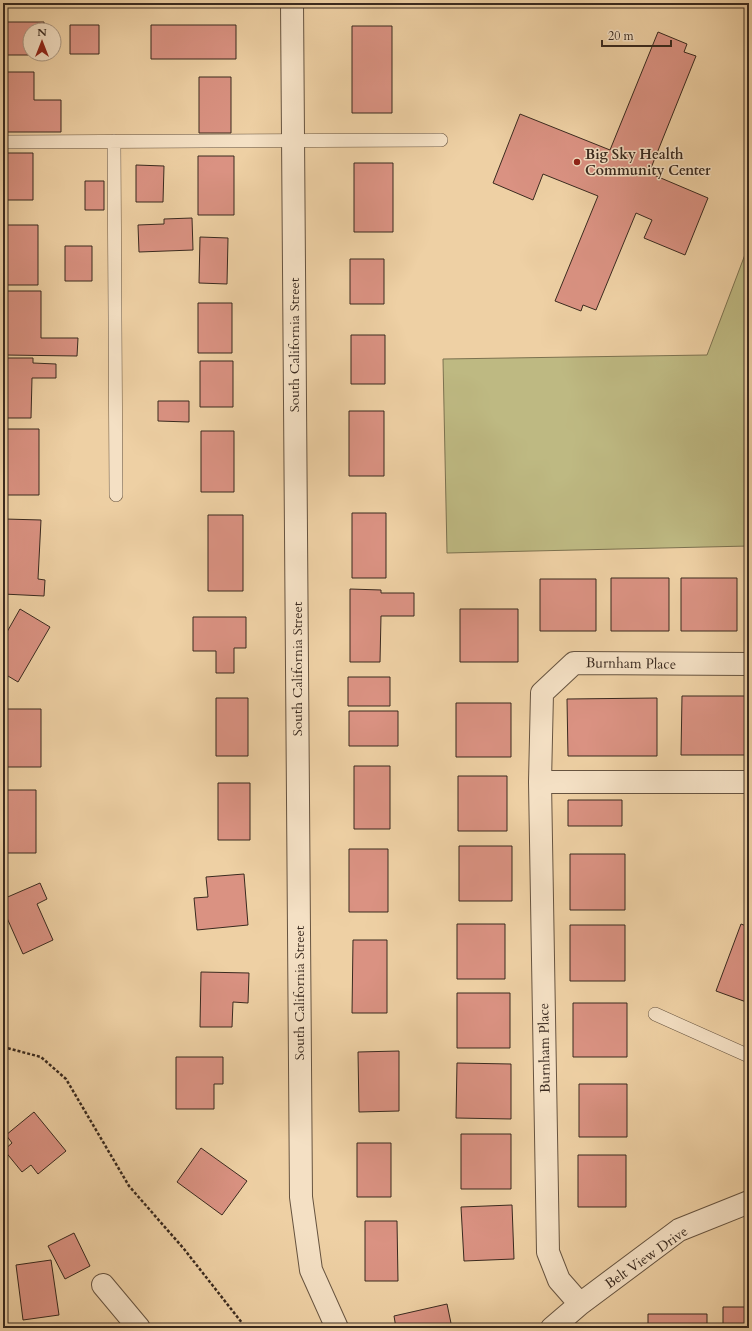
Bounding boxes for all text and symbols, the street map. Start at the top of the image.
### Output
north arrow [22,22,62,62]
scale bar [602,22,671,48]
text: N [37,25,47,40]
text: 20 m [608,28,635,44]
place label: Big Sky Health Community Center [585,145,711,180]
marker: Big Sky Health Community Center [572,157,582,167]
street label: South California Street [285,277,304,412]
street label: South California Street [288,601,307,736]
street label: Burnham Place [586,653,676,674]
street label: South California Street [290,925,309,1060]
street label: Burnham Place [534,1003,555,1093]
street label: Belt View Drive [601,1222,691,1293]

